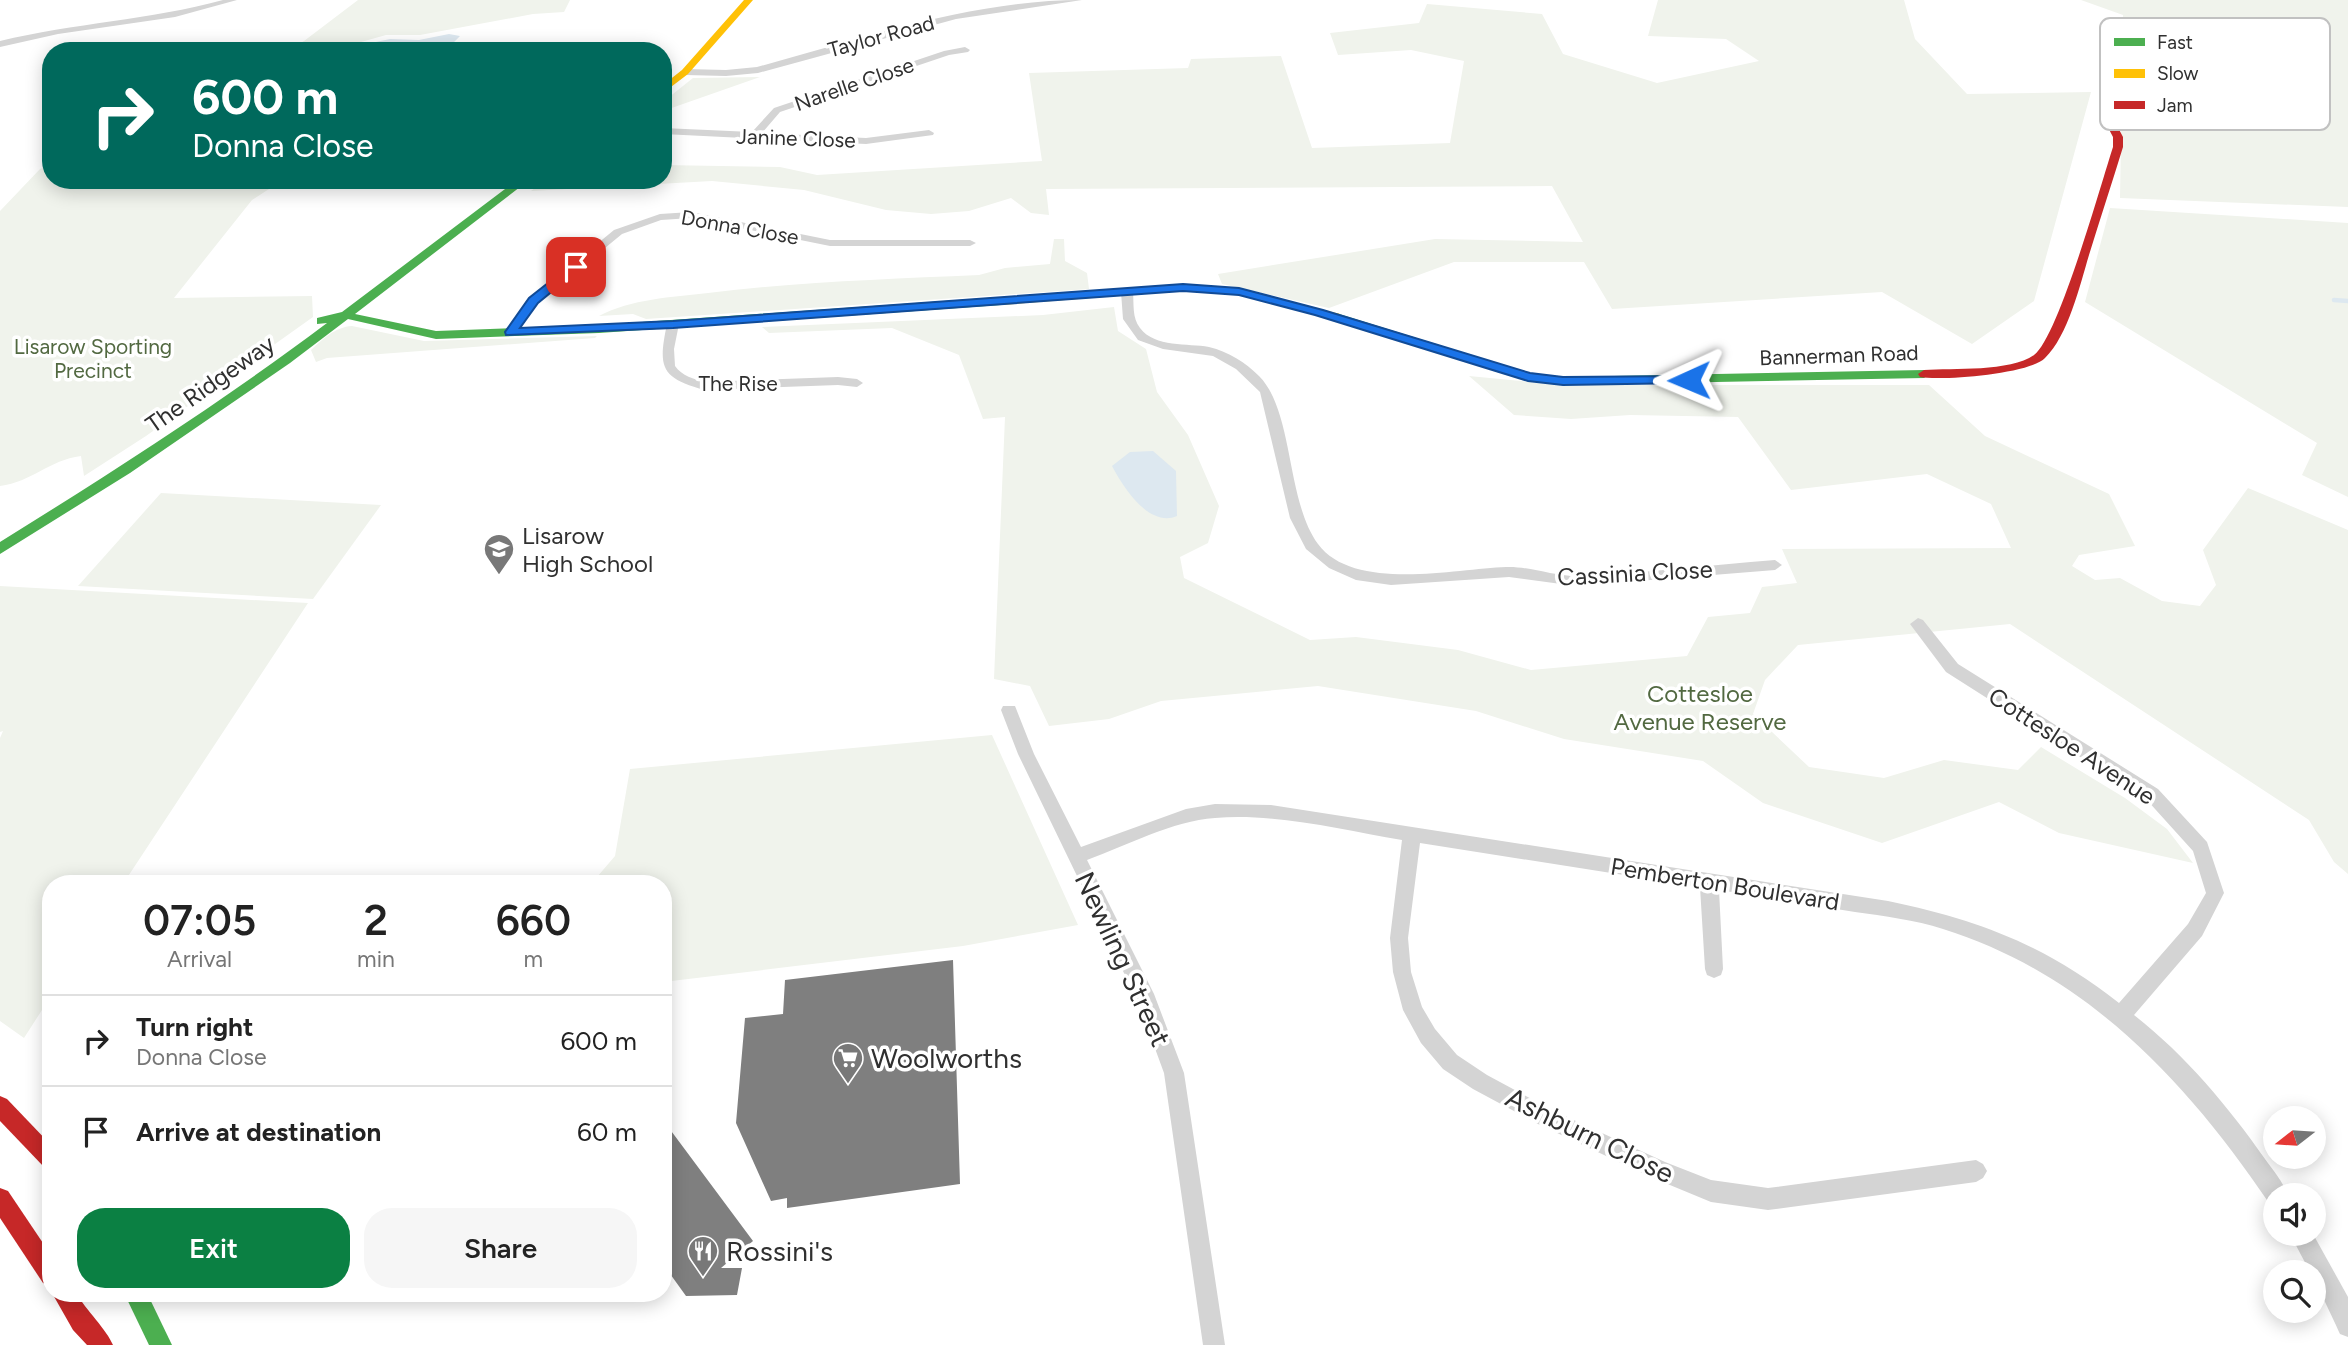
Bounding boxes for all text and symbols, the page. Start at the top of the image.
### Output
street label: Taylor Road [825,10,937,62]
legend [2100,18,2330,130]
text: Fast [2157,31,2193,54]
street label: Narelle Close [791,52,917,116]
text: Slow [2157,62,2199,85]
text: 600 m [192,67,338,126]
icon: right [77,70,168,161]
text: Jam [2157,94,2193,117]
street label: Janine Close [736,123,856,153]
text: Donna Close [192,127,374,165]
street label: Donna Close [679,204,801,250]
pin [546,237,606,297]
icon: arrive [557,248,595,286]
street label: The Ridgeway [140,329,280,439]
park label: Lisarow Sporting Precinct [14,334,172,383]
street label: Bannerman Road [1759,340,1919,370]
position arrow [1652,343,1726,417]
street label: The Rise [698,371,778,396]
place label: Lisarow High School [522,521,653,578]
school or university icon: Lisarow High School [482,532,516,576]
street label: Cassinia Close [1557,554,1713,592]
park label: Cottesloe Avenue Reserve [1614,679,1786,736]
street label: Cottesloe Avenue [1983,681,2161,811]
street label: Pemberton Boulevard [1608,852,1842,916]
street label: Newling Street [1068,866,1178,1052]
text: 07:05 [143,895,256,946]
text: 2 [364,895,388,946]
text: 660 [496,895,571,946]
text: Arrival [167,945,232,973]
text: min [357,945,395,973]
text: m [524,945,543,973]
text: Turn right [136,1011,253,1043]
icon: right [77,1022,115,1060]
text: 600 m [560,1025,637,1057]
supermarket icon: Woolworths [831,1041,865,1085]
place label: Woolworths [871,1041,1022,1075]
text: Donna Close [136,1043,267,1071]
street label: Ashburn Close [1500,1080,1680,1190]
north arrow [2263,1106,2326,1169]
map controls [2263,1106,2326,1323]
icon: arrive [77,1113,115,1151]
text: Arrive at destination [136,1116,381,1148]
text: 60 m [577,1116,637,1148]
button: sound [2263,1183,2326,1246]
button: Exit [77,1208,350,1288]
button: Share [364,1208,637,1288]
restaurant icon: Rossini's [686,1234,720,1278]
place label: Rossini's [726,1234,833,1268]
button: search [2263,1260,2326,1323]

